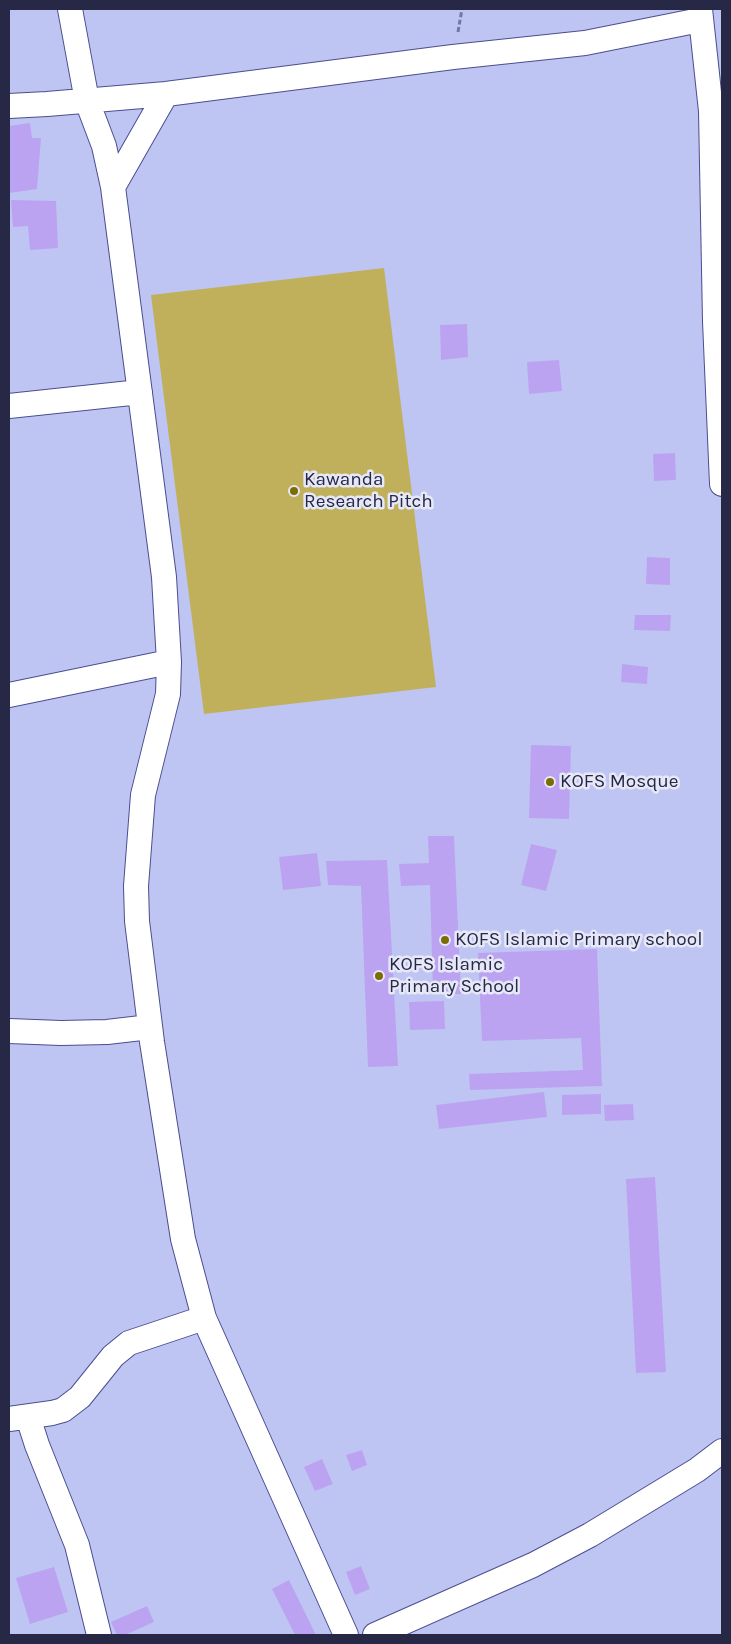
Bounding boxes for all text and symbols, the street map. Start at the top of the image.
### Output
place label: Kawanda Research Pitch [304,469,433,513]
marker: Kawanda Research Pitch [288,485,300,497]
place label: KOFS Mosque [560,771,679,793]
marker: KOFS Mosque [544,776,556,788]
place label: KOFS Islamic Primary school [455,929,702,951]
marker: KOFS Islamic Primary school [439,934,451,946]
place label: KOFS Islamic Primary School [389,954,519,998]
marker: KOFS Islamic Primary School [373,970,385,982]

